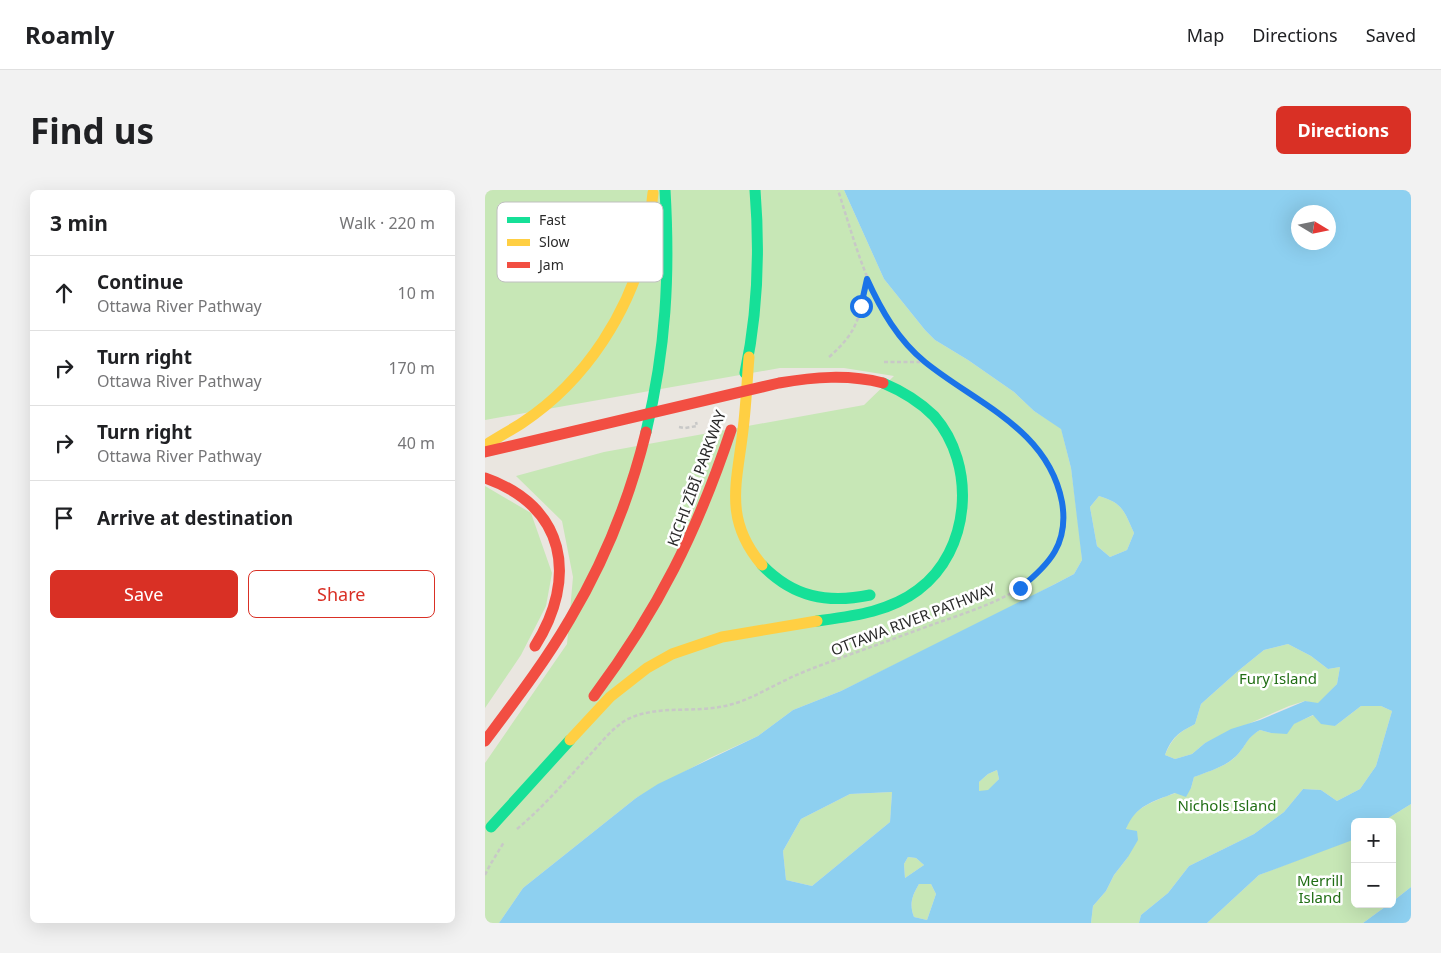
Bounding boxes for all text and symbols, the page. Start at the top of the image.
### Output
text: Roamly [25,18,114,51]
text: Map [1187,23,1224,47]
text: Directions [1252,23,1338,47]
text: Saved [1366,23,1416,47]
button: Directions [1276,106,1411,154]
text: Find us [30,107,154,154]
legend [497,202,663,282]
north arrow [1291,205,1336,250]
text: 3 min [50,209,108,237]
text: Fast [539,210,566,229]
text: Walk · 220 m [340,212,435,234]
text: Slow [539,232,570,251]
text: Jam [537,255,564,274]
text: Continue [97,269,183,295]
icon: ahead [50,279,78,307]
text: 10 m [398,282,435,304]
text: Ottawa River Pathway [97,295,262,317]
route start [850,295,873,318]
text: Turn right [97,344,192,370]
icon: right [50,354,78,382]
text: 170 m [388,357,435,379]
text: Ottawa River Pathway [97,370,262,392]
street label: KICHI ZĪBĪ PARKWAY [662,407,730,549]
text: Turn right [97,419,192,445]
icon: right [50,429,78,457]
text: 40 m [398,432,435,454]
text: Ottawa River Pathway [97,445,262,467]
icon: arrive [50,504,78,532]
text: Arrive at destination [97,505,293,531]
button: Save [50,570,238,618]
button: Share [248,570,435,618]
route end [1009,577,1032,600]
street label: OTTAWA RIVER PATHWAY [828,578,999,660]
park label: Fury Island [1239,668,1317,688]
park label: Nichols Island [1178,795,1276,815]
map controls [1351,818,1396,908]
button: + [1351,818,1396,863]
button: − [1351,863,1396,908]
park label: Merrill Island [1297,870,1343,907]

